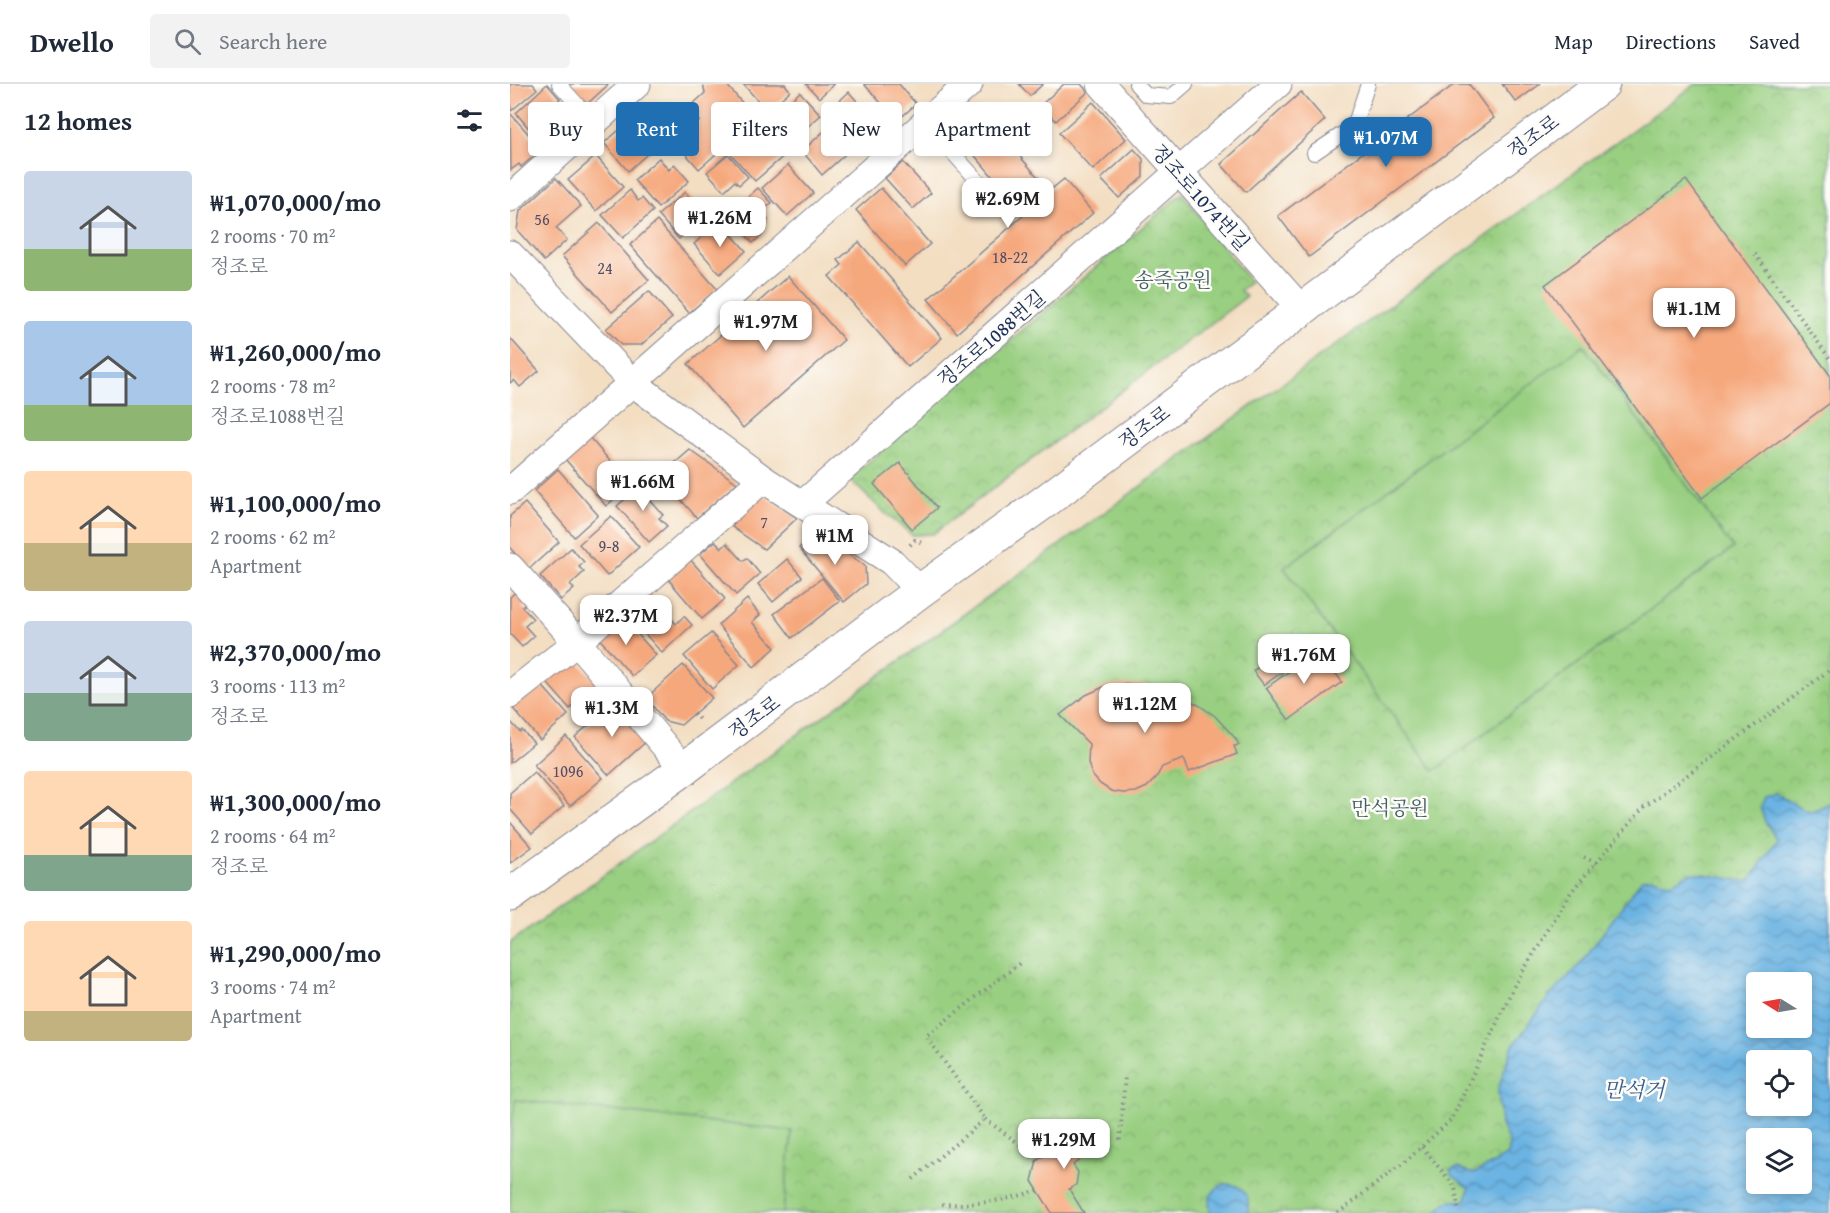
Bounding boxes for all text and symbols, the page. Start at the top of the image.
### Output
search box [150,14,570,68]
text: Dwello [30,21,114,62]
icon: search [171,25,204,58]
text: Search here [219,25,327,57]
text: Map [1554,26,1593,57]
text: Directions [1626,26,1716,57]
text: Saved [1749,26,1800,57]
text: 12 homes [24,101,132,140]
chip: Buy [528,102,604,156]
chip: Rent [616,102,699,156]
chip: Filters [711,102,809,156]
chip: New [821,102,902,156]
chip: Apartment [914,102,1052,156]
icon: filters [453,104,486,137]
street label: 정조로 [1501,107,1565,165]
pin: ₩1.07M [1337,117,1435,168]
text: ₩1.07M [1354,122,1418,151]
street label: 정조로1074번길 [1145,137,1257,257]
pin: ₩2.69M [959,178,1057,229]
text: ₩1,070,000/mo [210,182,381,221]
text: ₩2.69M [976,183,1040,212]
icon: home [72,195,144,267]
pin: ₩1.26M [671,197,769,248]
text: ₩1.26M [688,202,752,231]
house number: 56 [534,207,550,231]
text: 2 rooms · 70 m² [210,221,336,250]
house number: 18-22 [992,245,1028,269]
text: 정조로 [210,251,268,280]
house number: 24 [597,256,613,280]
park label: 송죽공원 [1134,265,1212,294]
street label: 정조로1088번길 [930,283,1052,393]
pin: ₩1.1M [1652,288,1736,339]
text: ₩1.1M [1667,293,1721,322]
pin: ₩1.97M [717,301,815,352]
text: ₩1.97M [734,306,798,335]
text: ₩1,260,000/mo [210,332,381,371]
icon: home [72,345,144,417]
text: 2 rooms · 78 m² [210,371,336,400]
street label: 정조로 [1112,398,1176,456]
text: 정조로1088번길 [210,401,345,430]
pin: ₩1.66M [594,461,692,512]
text: ₩1.66M [611,466,675,495]
text: ₩1,100,000/mo [210,483,381,522]
icon: home [72,495,144,567]
house number: 7 [760,510,768,534]
pin: ₩1M [806,515,864,566]
text: ₩1M [816,520,854,549]
text: 2 rooms · 62 m² [210,522,336,551]
house number: 9-8 [599,534,620,558]
text: Apartment [210,551,302,580]
pin: ₩2.37M [577,595,675,646]
text: ₩2.37M [594,600,658,629]
text: ₩2,370,000/mo [210,632,381,671]
pin: ₩1.76M [1255,634,1353,685]
text: ₩1.76M [1272,639,1336,668]
icon: home [72,645,144,717]
text: 3 rooms · 113 m² [210,671,345,700]
pin: ₩1.12M [1096,683,1194,734]
pin: ₩1.3M [570,687,654,738]
street label: 정조로 [722,688,786,746]
text: ₩1.12M [1113,688,1177,717]
text: ₩1.3M [585,692,639,721]
text: 정조로 [210,701,268,730]
house number: 1096 [553,759,584,783]
text: ₩1,300,000/mo [210,782,381,821]
park label: 만석공원 [1351,793,1429,822]
icon: home [72,795,144,867]
text: 2 rooms · 64 m² [210,821,336,850]
text: 정조로 [210,851,268,880]
text: ₩1,290,000/mo [210,933,381,972]
icon: home [72,945,144,1017]
text: 3 rooms · 74 m² [210,972,336,1001]
north arrow [1746,972,1812,1038]
map controls [1746,972,1812,1194]
text: Apartment [210,1001,302,1030]
button: locate [1746,1050,1812,1116]
water label: 만석거 [1604,1074,1666,1105]
pin: ₩1.29M [1015,1119,1113,1170]
text: ₩1.29M [1032,1124,1096,1153]
button: layers [1746,1128,1812,1194]

